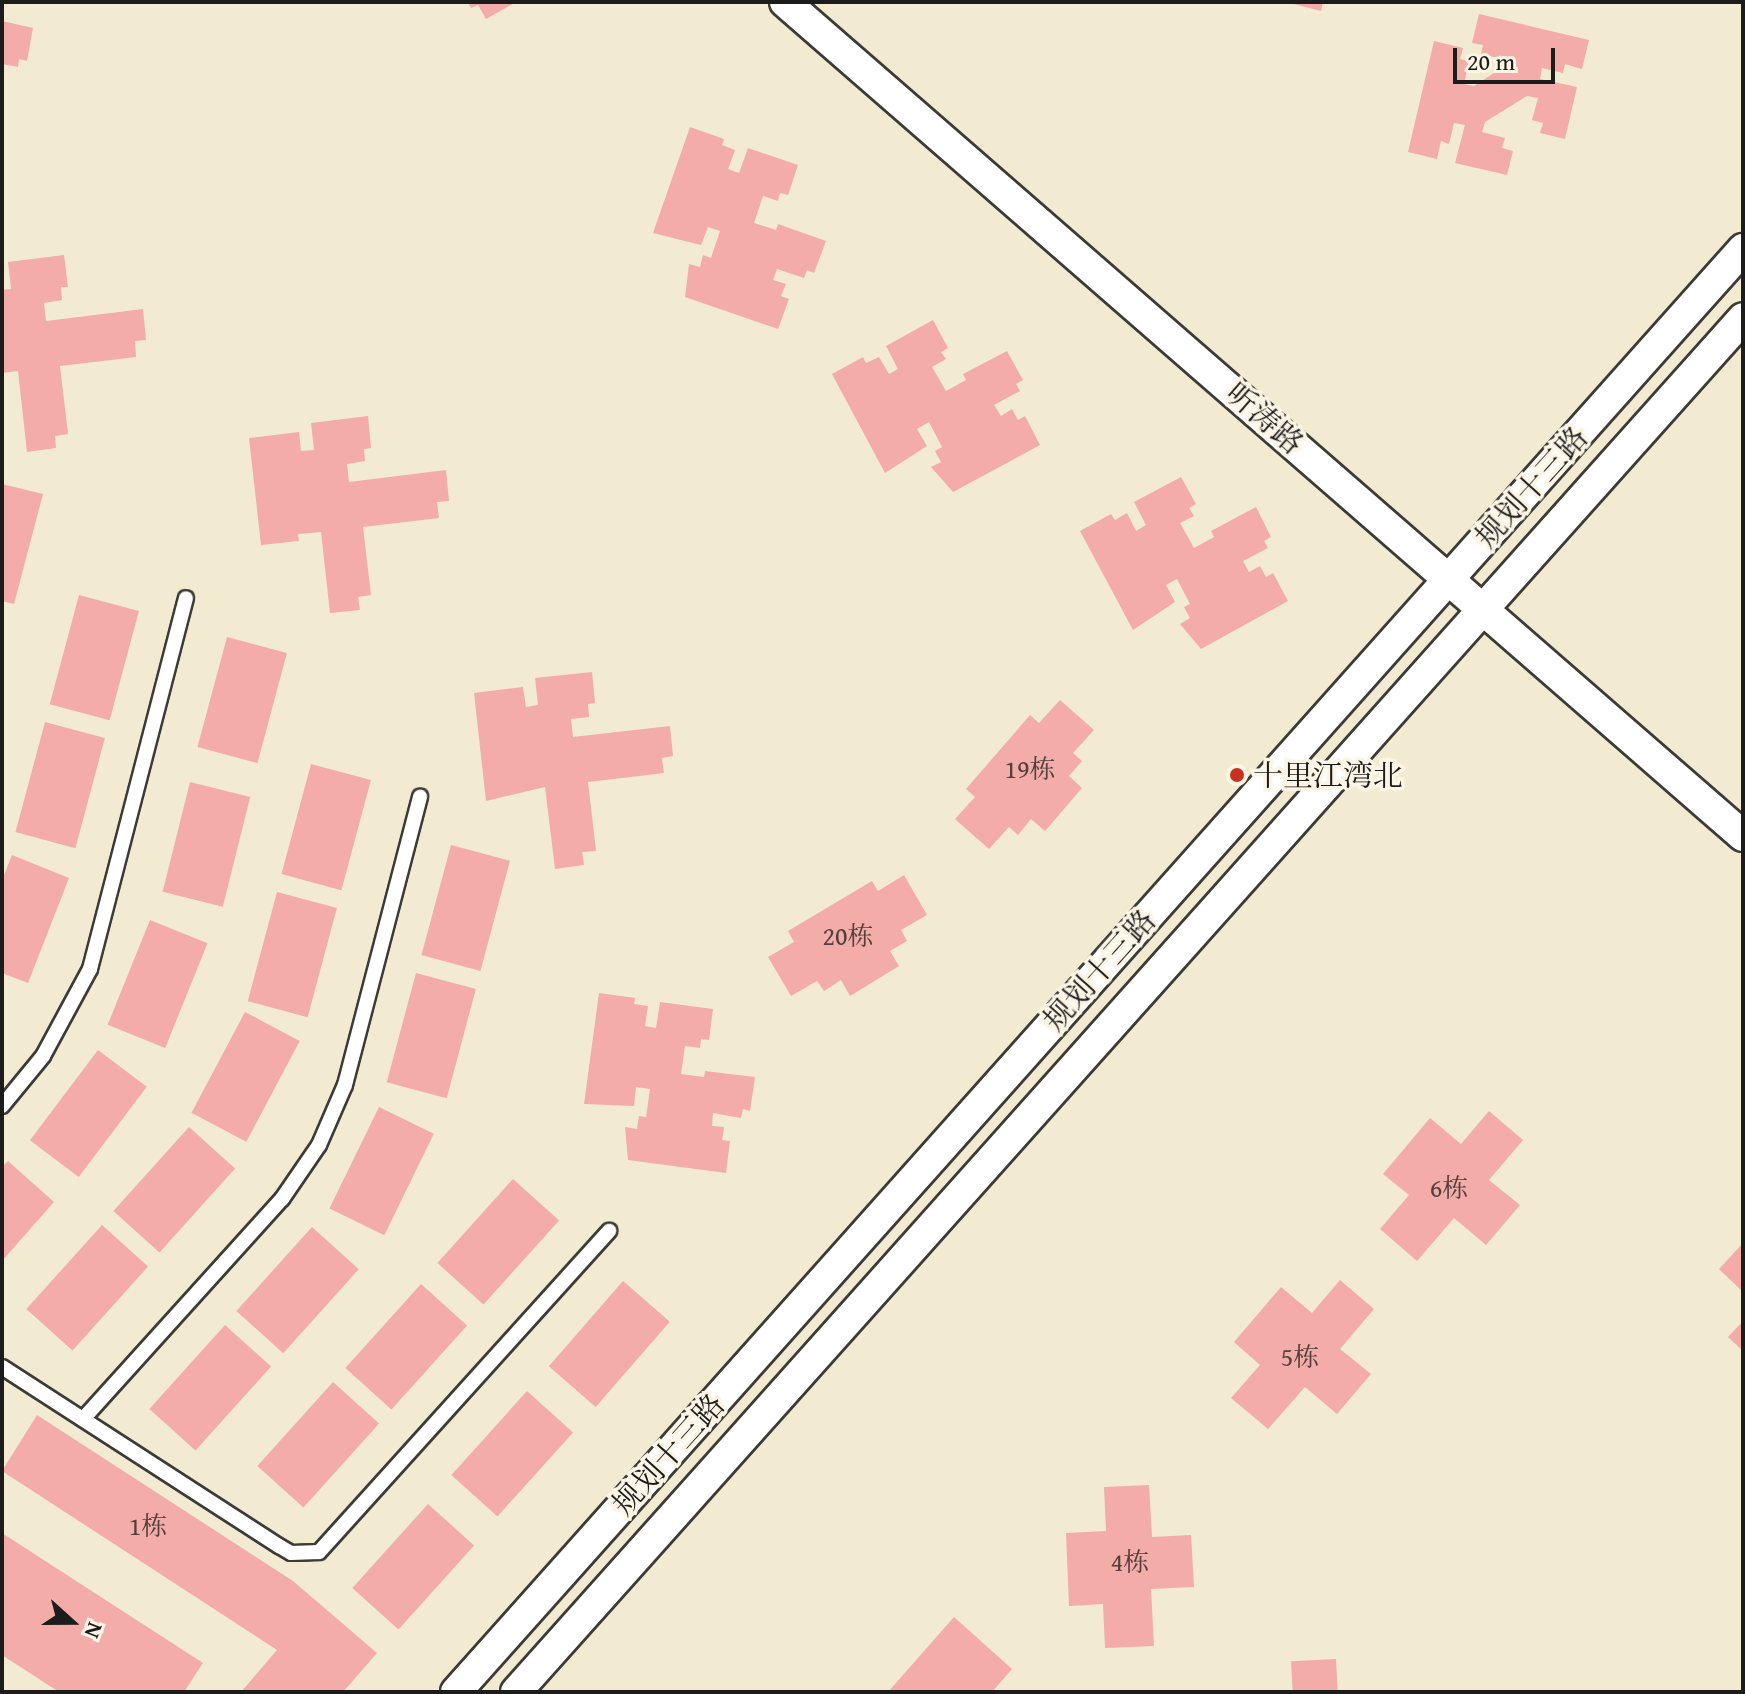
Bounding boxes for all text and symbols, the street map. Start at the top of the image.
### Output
scale bar [1457,32,1559,82]
text: 20 m [1467,44,1515,79]
street label: 听涛路 [1219,375,1311,461]
street label: 规划十三路 [1467,419,1595,555]
house number: 19栋 [1004,753,1056,785]
place label: 十里江湾北 [1253,757,1403,793]
marker: 十里江湾北 [1228,766,1246,784]
street label: 规划十三路 [1035,902,1163,1038]
house number: 20栋 [822,920,874,952]
house number: 6栋 [1430,1172,1468,1204]
house number: 5栋 [1281,1341,1319,1373]
street label: 规划十三路 [604,1386,732,1522]
house number: 1栋 [129,1510,167,1542]
house number: 4栋 [1111,1546,1149,1578]
north arrow [32,1582,112,1662]
text: N [77,1618,112,1643]

